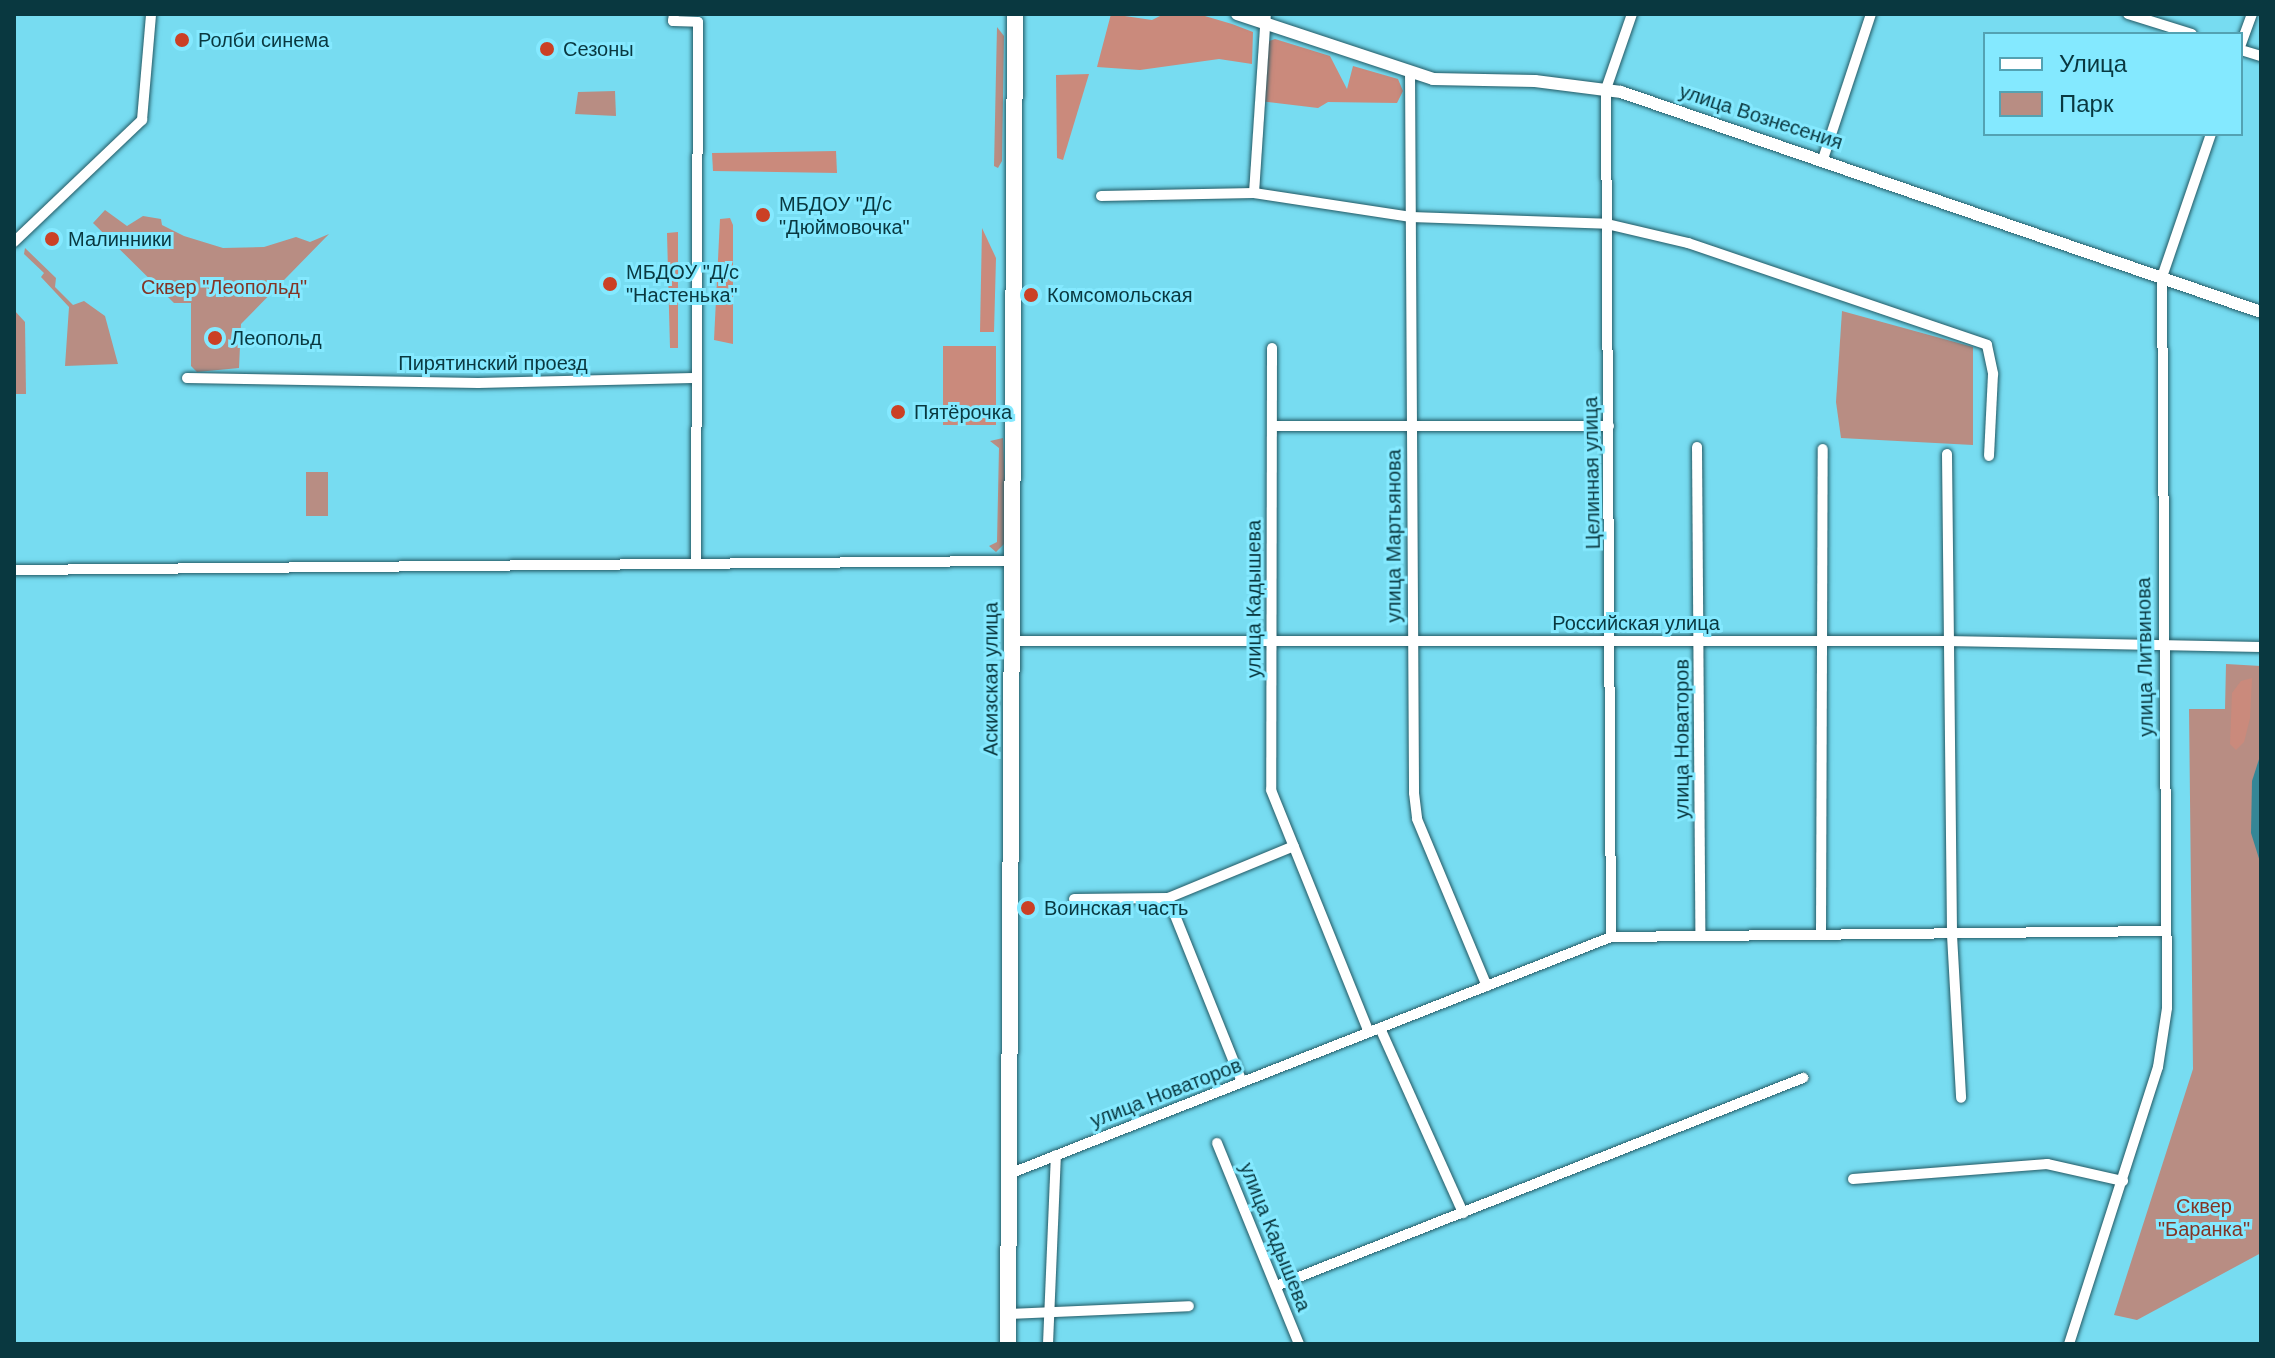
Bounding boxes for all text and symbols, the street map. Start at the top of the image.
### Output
place label: Ролби синема [198,28,329,52]
marker: Ролби синема [173,31,191,49]
legend [1983,32,2243,136]
place label: Сезоны [563,37,634,61]
marker: Сезоны [538,40,556,58]
text: Улица [2059,50,2127,77]
street label: улица Вознесения [1676,79,1846,155]
text: Парк [2059,90,2113,117]
place label: МБДОУ "Д/с "Дюймовочка" [779,192,910,239]
marker: МБДОУ "Д/с "Дюймовочка" [754,206,772,224]
place label: Малинники [68,227,172,251]
marker: Малинники [43,230,61,248]
place label: МБДОУ "Д/с "Настенька" [626,260,739,307]
park label: Сквер "Леопольд" [141,275,307,299]
marker: МБДОУ "Д/с "Настенька" [601,275,619,293]
place label: Комсомольская [1047,283,1193,307]
marker: Комсомольская [1022,286,1040,304]
place label: Леопольд [231,326,322,350]
marker: Леопольд [206,329,224,347]
street label: Пирятинский проезд [398,351,588,375]
street label: Целинная улица [1579,396,1605,550]
place label: Пятёрочка [914,400,1012,424]
marker: Пятёрочка [889,403,907,421]
street label: улица Мартьянова [1382,449,1406,623]
street label: улица Кадышева [1242,520,1266,678]
street label: улица Литвинова [2132,577,2158,737]
street label: Аскизская улица [979,602,1003,756]
street label: Российская улица [1552,611,1720,635]
street label: улица Новаторов [1670,659,1694,819]
place label: Воинская часть [1044,896,1189,920]
marker: Воинская часть [1019,899,1037,917]
street label: улица Новаторов [1087,1053,1245,1133]
street label: улица Кадышева [1234,1159,1316,1315]
park label: Сквер "Баранка" [2158,1195,2250,1242]

